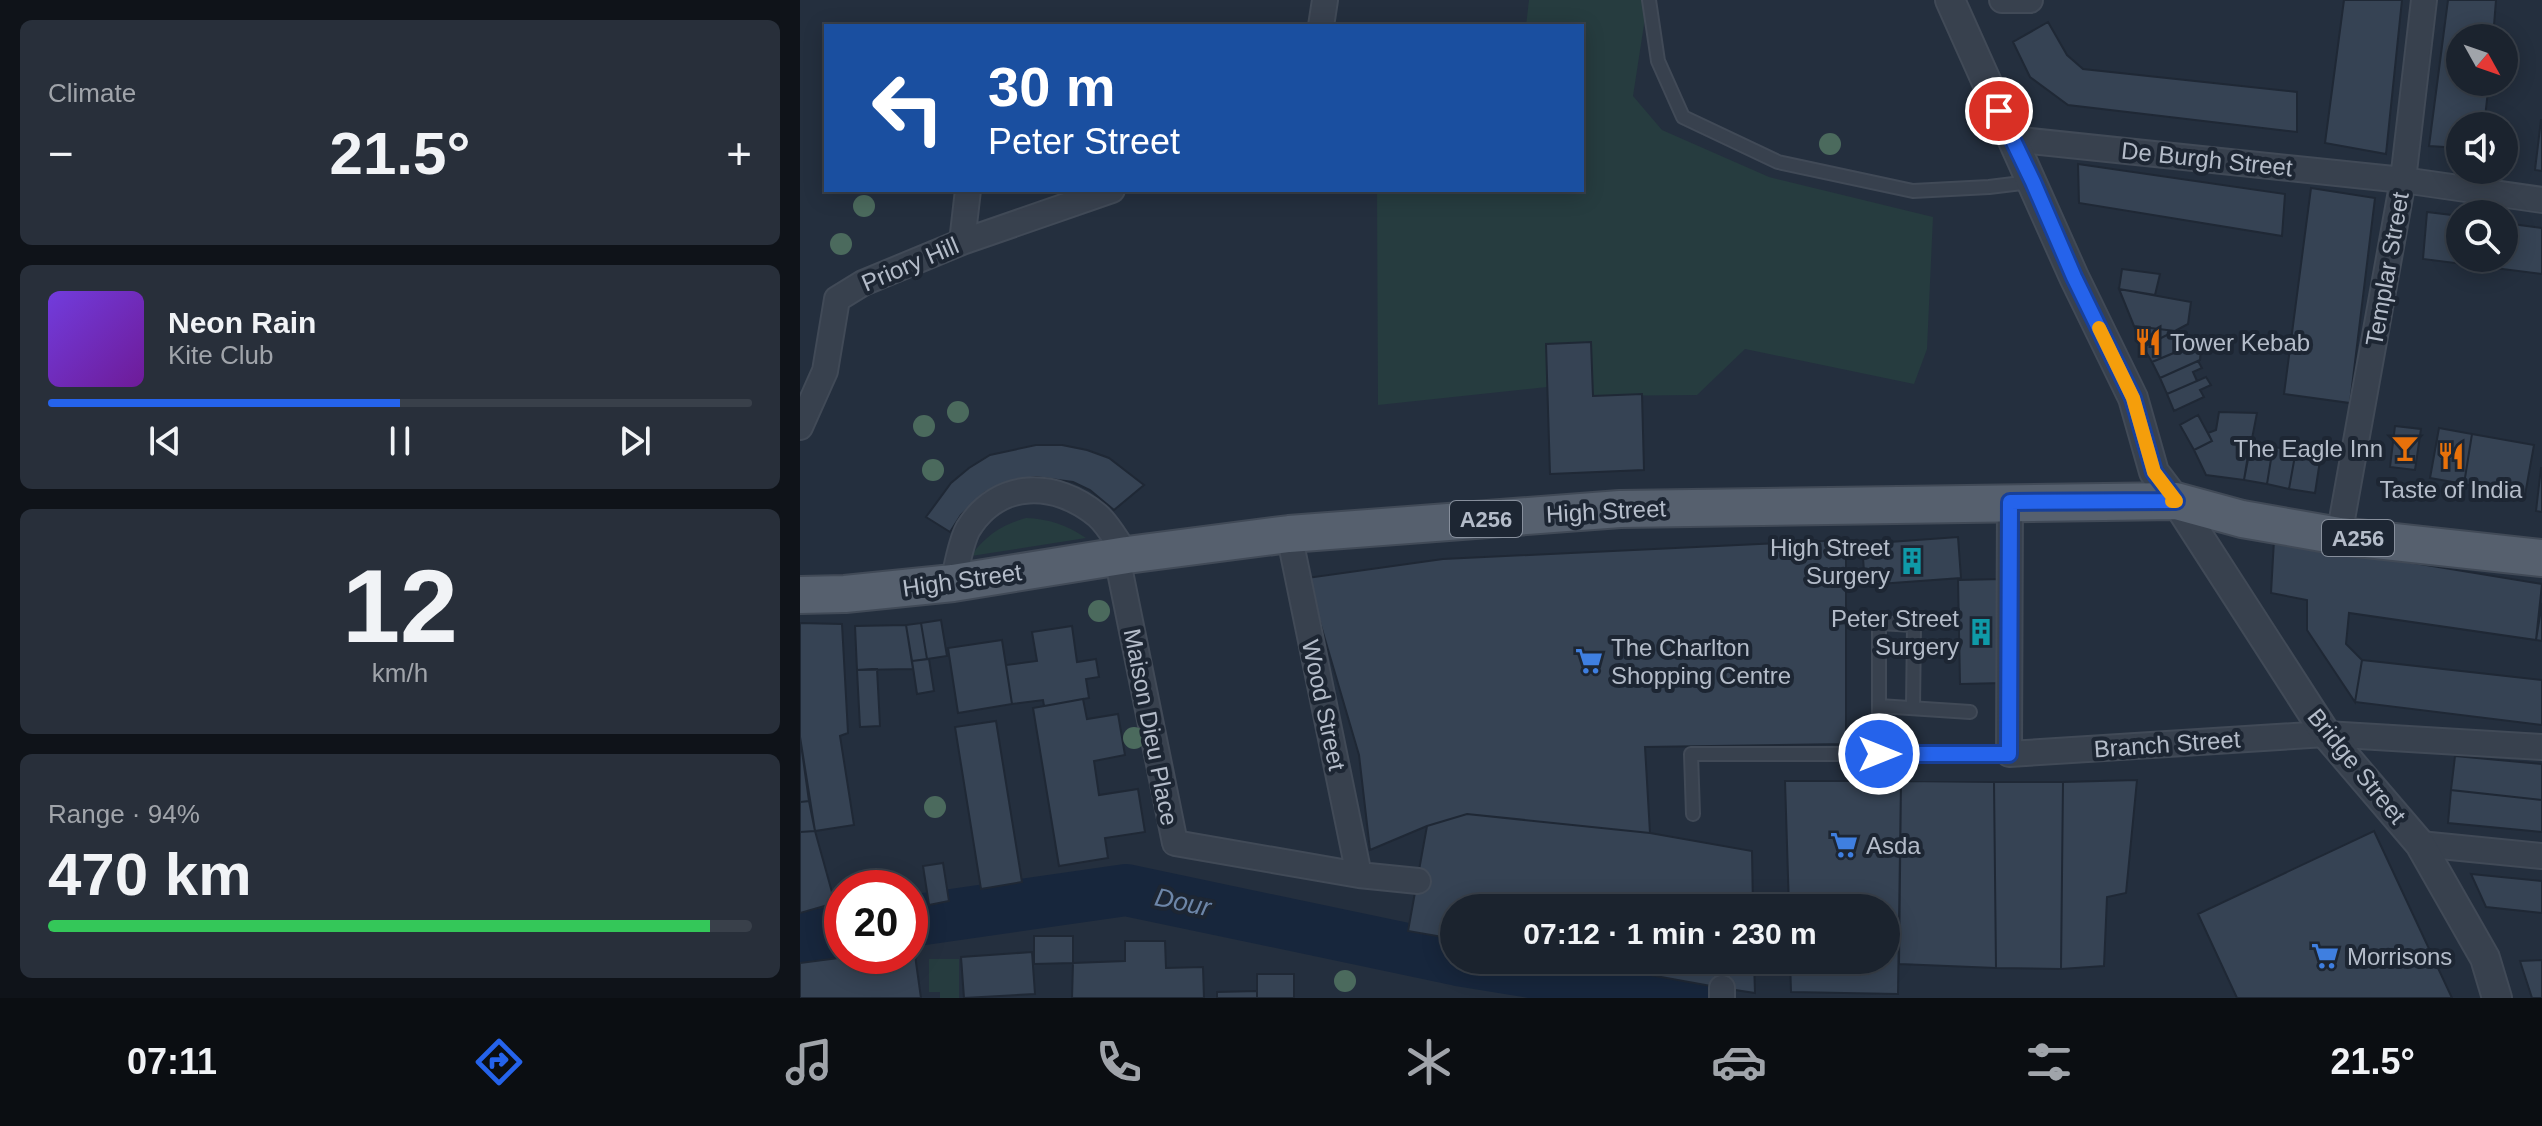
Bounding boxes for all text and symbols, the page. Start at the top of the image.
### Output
north arrow [2446,24,2518,96]
map controls [2446,24,2518,272]
text: 30 m [988,55,1116,118]
icon: left [856,56,960,160]
pin [1965,77,2033,145]
text: Climate [48,78,136,108]
icon: arrive [1977,89,2021,133]
button: sound [2446,112,2518,184]
text: 21.5° [330,120,470,187]
text: Peter Street [988,121,1180,162]
text: − [48,129,74,178]
text: + [726,129,752,178]
street label: De Burgh Street [2120,137,2294,181]
street label: Templar Street [2360,189,2414,348]
button: search [2446,200,2518,272]
street label: Priory Hill [857,232,963,296]
text: Neon Rain [168,306,316,339]
restaurant icon: Tower Kebab [2133,327,2163,357]
place label: Tower Kebab [2170,329,2310,356]
text: Kite Club [168,340,274,370]
icon: previous [143,419,187,463]
icon: pause [378,419,422,463]
icon: next [613,419,657,463]
bar icon: The Eagle Inn [2390,433,2420,463]
place label: The Eagle Inn [2234,435,2383,462]
restaurant icon: Taste of India [2436,441,2466,471]
place label: Taste of India [2380,476,2523,503]
street label: High Street [1545,494,1667,528]
road number: A256 [1450,501,1522,537]
road number: A256 [2322,520,2394,556]
place label: High Street Surgery [1770,534,1890,589]
building icon: High Street Surgery [1897,546,1927,576]
text: 12 [342,548,458,664]
street label: High Street [901,558,1024,602]
place label: Peter Street Surgery [1831,605,1959,660]
building icon: Peter Street Surgery [1966,617,1996,647]
street label: Maison Dieu Place [1119,626,1183,828]
place label: The Charlton Shopping Centre [1611,634,1791,689]
street label: Wood Street [1297,637,1351,773]
supermarket icon: The Charlton Shopping Centre [1574,646,1604,676]
text: km/h [372,658,428,688]
street label: Bridge Street [2302,703,2412,829]
position arrow [1837,712,1921,796]
street label: Branch Street [2093,725,2241,763]
text: Range · 94% [48,799,200,829]
supermarket icon: Asda [1829,830,1859,860]
place label: Asda [1866,832,1921,859]
text: 470 km [48,841,252,908]
speed limit sign: 20 [824,870,928,974]
water label: Dour [1152,881,1215,923]
text: 07:12 · 1 min · 230 m [1523,917,1817,950]
supermarket icon: Morrisons [2310,941,2340,971]
place label: Morrisons [2347,943,2452,970]
icon: directions [471,1034,527,1090]
icon: music [781,1034,837,1090]
icon: phone [1091,1034,1147,1090]
icon: climate [1401,1034,1457,1090]
icon: car [1711,1034,1767,1090]
icon: filters [2021,1034,2077,1090]
text: 07:11 [127,1041,217,1082]
text: 21.5° [2331,1041,2415,1082]

